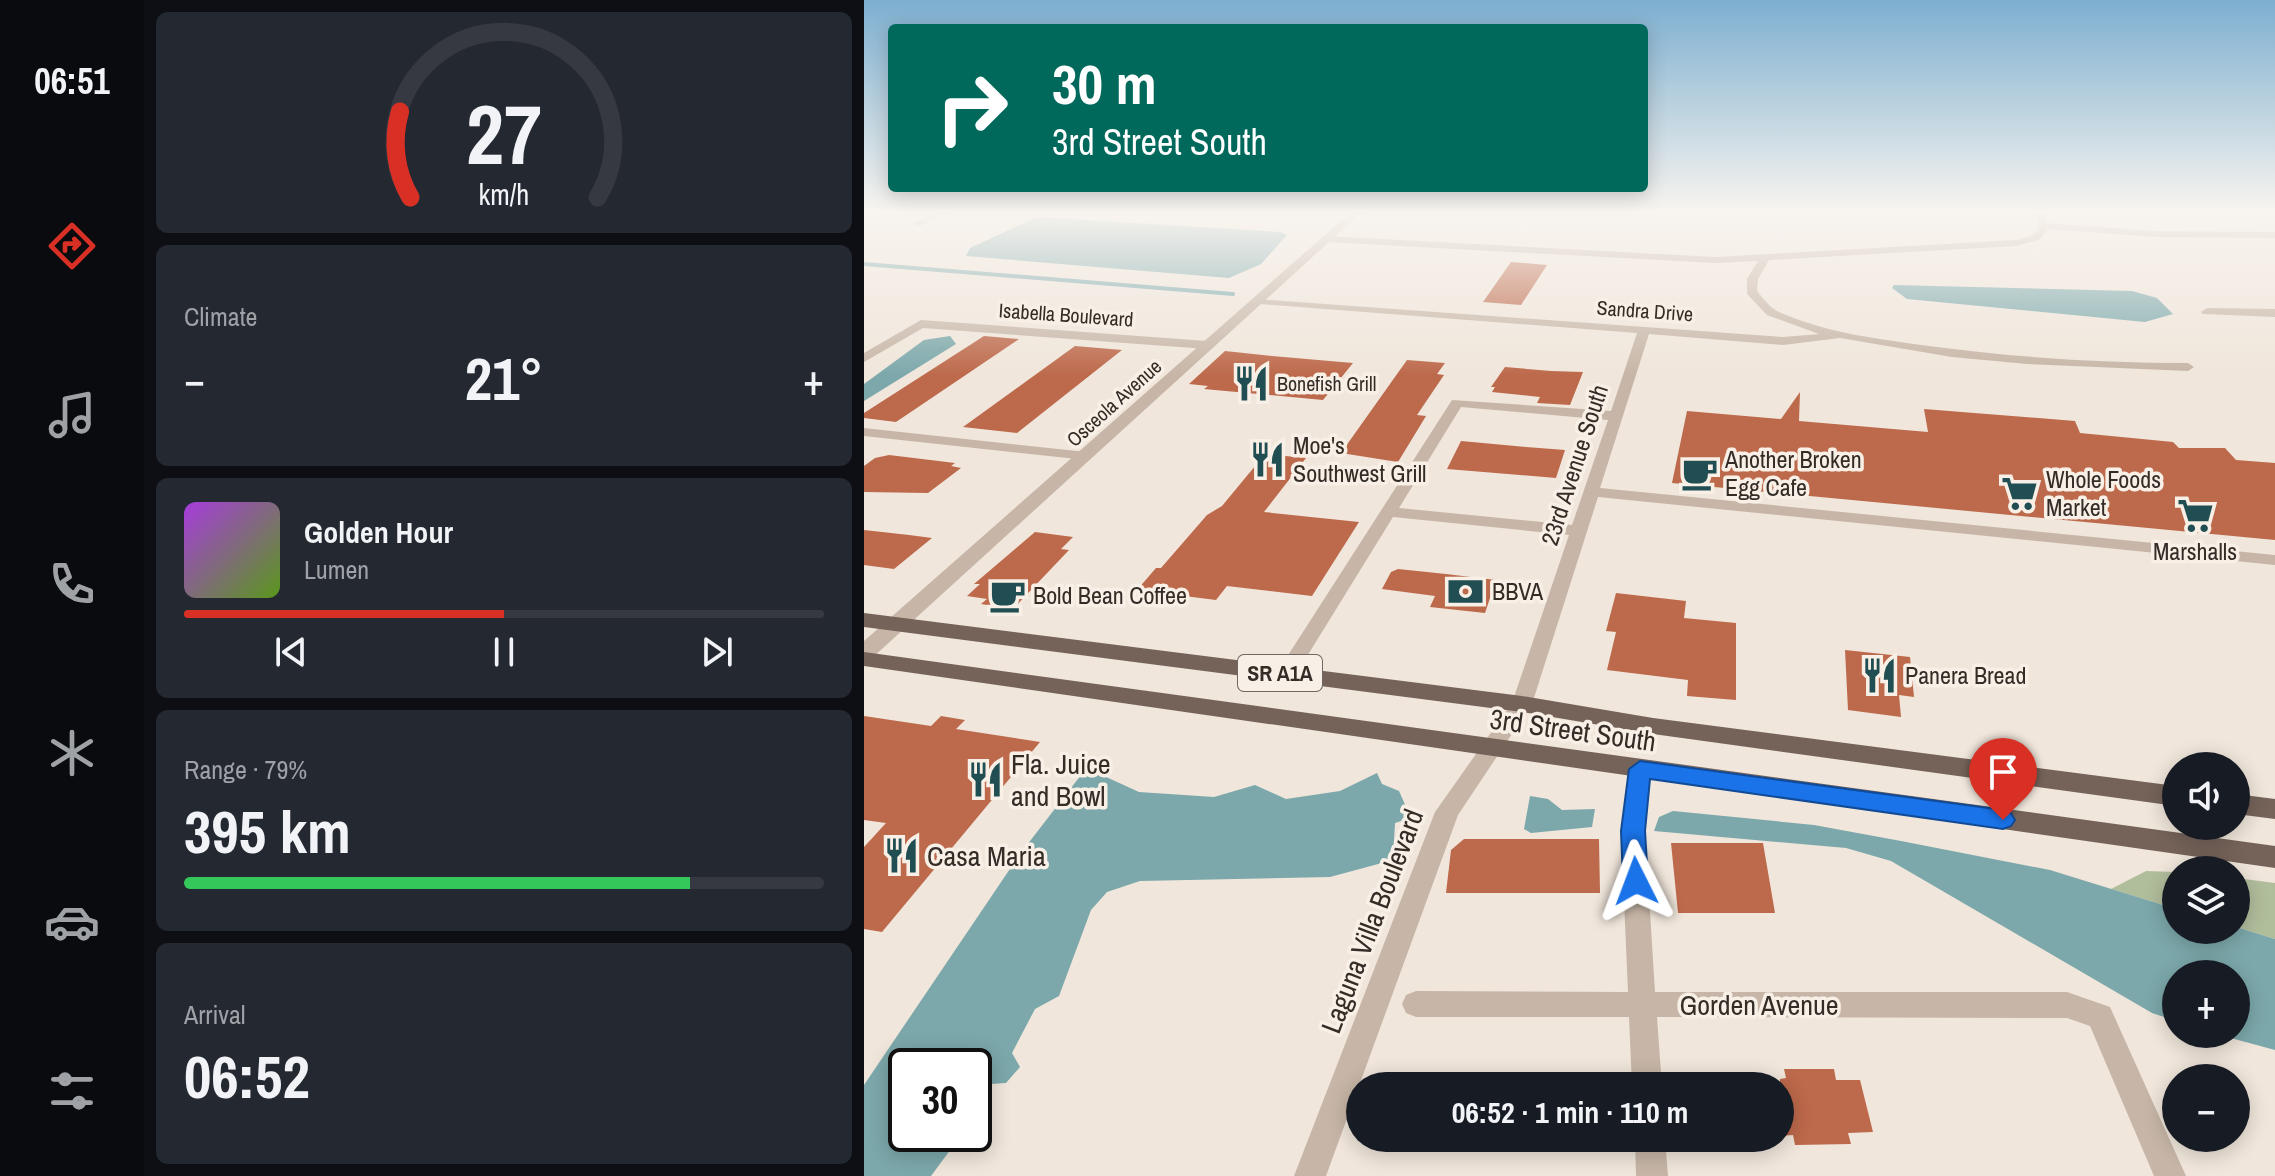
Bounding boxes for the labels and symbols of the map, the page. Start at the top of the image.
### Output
street label: Sandra Drive [1596,294,1694,327]
street label: Isabella Boulevard [998,296,1134,333]
street label: Osceola Avenue [1060,353,1167,453]
restaurant icon: Bonefish Grill [1232,365,1270,403]
place label: Bonefish Grill [1277,370,1376,397]
street label: 23rd Avenue South [1533,380,1615,549]
place label: Moe's Southwest Grill [1293,429,1426,489]
restaurant icon: Moe's Southwest Grill [1248,441,1286,479]
place label: Another Broken Egg Cafe [1724,443,1862,503]
cafe icon: Another Broken Egg Cafe [1680,455,1718,493]
place label: Whole Foods Market [2046,463,2161,523]
supermarket icon: Whole Foods Market [2001,475,2039,513]
supermarket icon: Marshalls [2176,496,2214,534]
place label: Marshalls [2153,535,2237,567]
bank icon: BBVA [1447,573,1485,611]
place label: BBVA [1492,575,1544,607]
cafe icon: Bold Bean Coffee [988,577,1026,615]
place label: Bold Bean Coffee [1033,579,1187,611]
road number: SR A1A [1238,655,1322,691]
restaurant icon: Panera Bread [1860,657,1898,695]
place label: Panera Bread [1905,659,2026,691]
street label: 3rd Street South [1488,700,1658,760]
pin [1969,738,2037,820]
place label: Fla. Juice and Bowl [1011,745,1111,815]
restaurant icon: Fla. Juice and Bowl [966,761,1004,799]
street label: Laguna Villa Boulevard [1312,804,1432,1038]
restaurant icon: Casa Maria [882,837,920,875]
place label: Casa Maria [927,837,1046,875]
position arrow [1594,839,1678,923]
street label: Gorden Avenue [1679,986,1839,1024]
speed limit sign: 30 [888,1048,992,1152]

